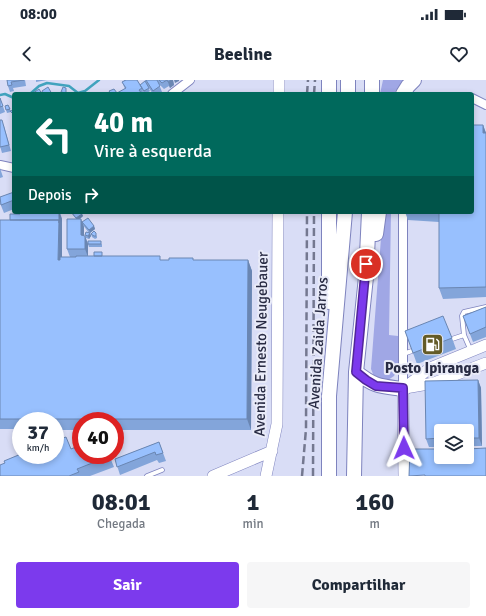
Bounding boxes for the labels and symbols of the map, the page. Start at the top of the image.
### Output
pin [349,247,383,281]
street label: Avenida Ernesto Neugebauer [250,251,272,436]
street label: Avenida Zaida Jarros [304,276,332,409]
fuel station icon: Posto Ipiranga [419,332,445,358]
place label: Posto Ipiranga [385,359,479,377]
speed limit sign: 40 [72,412,124,464]
position arrow [383,427,425,469]

